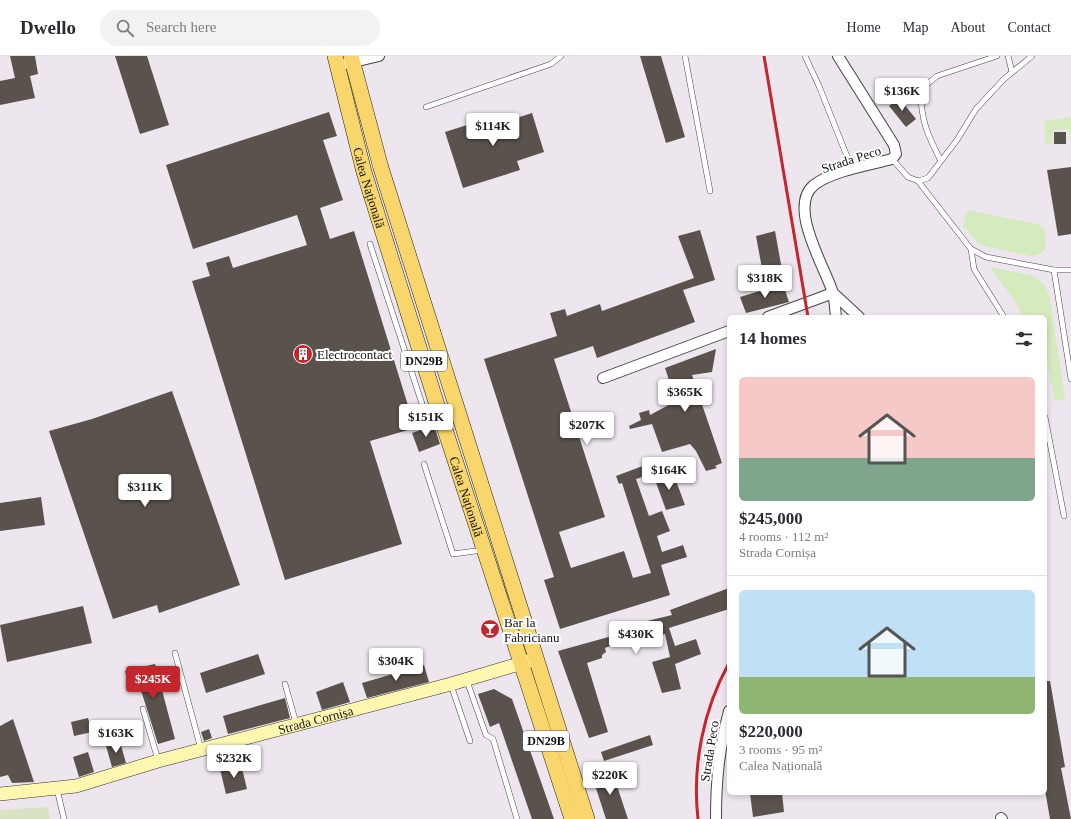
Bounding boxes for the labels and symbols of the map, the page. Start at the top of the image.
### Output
pin: $136K [874,78,930,112]
pin: $114K [465,113,521,147]
street label: Strada Peco [819,143,883,176]
street label: Calea Națională [350,146,388,230]
pin: $318K [737,265,793,299]
building icon: Electrocontact [292,343,314,365]
place label: Electrocontact [317,347,392,362]
road number: DN29B [401,351,447,371]
pin: $365K [657,379,713,413]
pin: $151K [398,404,454,438]
pin: $207K [559,412,615,446]
street label: Calea Națională [446,455,487,539]
pin: $164K [641,457,697,491]
pin: $311K [117,474,173,508]
place label: Bar la Fabricianu [504,615,560,645]
bar icon: Bar la Fabricianu [479,618,501,640]
pin: $430K [608,621,664,655]
pin: $304K [368,648,424,682]
pin: $245K [125,666,181,700]
street label: Strada Cornișa [276,703,355,737]
street label: Strada Peco [697,719,722,783]
pin: $163K [88,720,144,754]
road number: DN29B [523,731,569,751]
pin: $232K [206,745,262,779]
pin: $220K [582,762,638,796]

